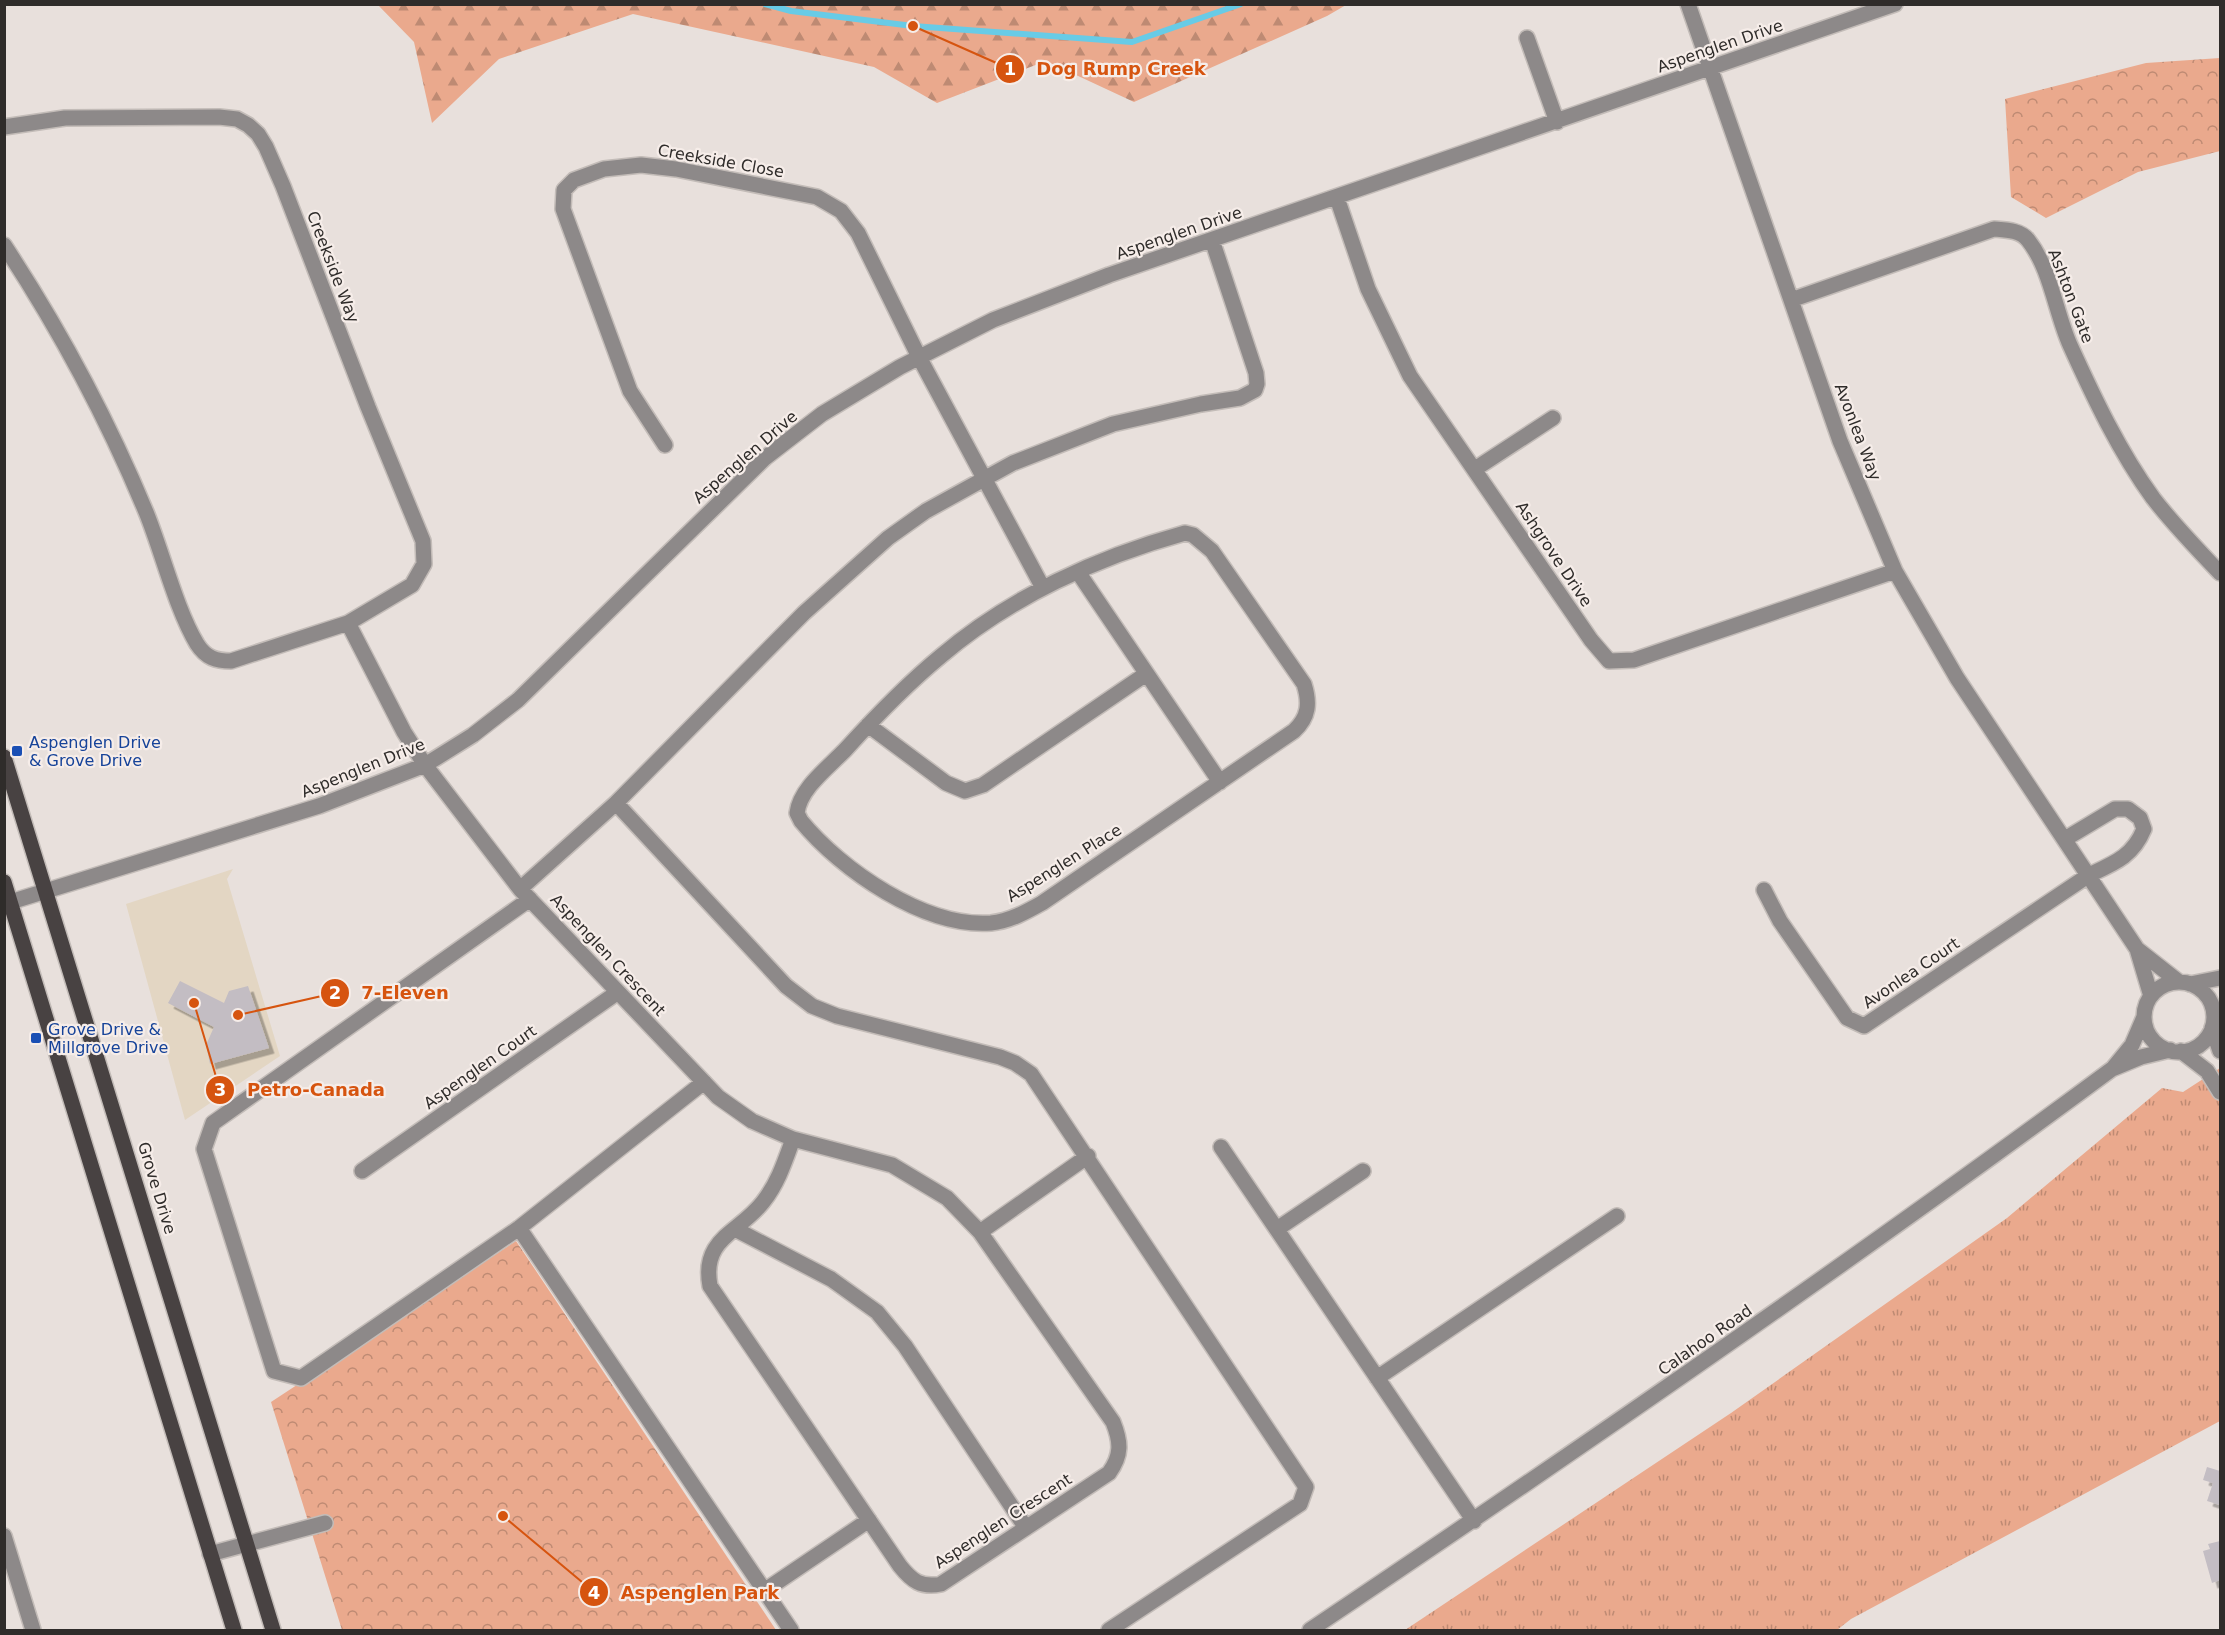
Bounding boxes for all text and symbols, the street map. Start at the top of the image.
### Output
street label: Aspenglen Drive [1655,16,1785,76]
callout: Dog Rump Creek [995,51,1218,87]
text: 1 [1004,58,1016,79]
text: Dog Rump Creek [1036,58,1207,79]
street label: Creekside Close [656,141,786,181]
street label: Aspenglen Drive [1114,203,1244,263]
street label: Creekside Way [303,208,363,326]
street label: Ashton Gate [2044,246,2098,346]
street label: Avonlea Way [1831,381,1885,483]
street label: Aspenglen Drive [689,407,801,507]
street label: Ashgrove Drive [1512,498,1596,610]
place label: Aspenglen Drive & Grove Drive [29,733,161,770]
street label: Aspenglen Drive [298,735,428,801]
marker: Aspenglen Drive & Grove Drive [10,744,24,758]
street label: Aspenglen Place [1003,820,1125,906]
street label: Aspenglen Crescent [547,890,669,1020]
street label: Avonlea Court [1859,934,1963,1012]
callout: 7-Eleven [320,975,461,1011]
text: 2 [329,982,341,1003]
text: 7-Eleven [361,982,449,1003]
place label: Grove Drive & Millgrove Drive [48,1020,168,1057]
street label: Aspenglen Court [420,1021,540,1113]
marker: Grove Drive & Millgrove Drive [29,1031,43,1045]
callout: Petro-Canada [205,1072,397,1108]
text: 3 [214,1079,226,1100]
text: Petro-Canada [247,1079,385,1100]
street label: Grove Drive [134,1140,180,1236]
street label: Calahoo Road [1654,1301,1756,1379]
street label: Aspenglen Crescent [931,1470,1075,1572]
callout: Aspenglen Park [579,1574,792,1610]
text: 4 [588,1582,600,1603]
text: Aspenglen Park [621,1582,780,1603]

